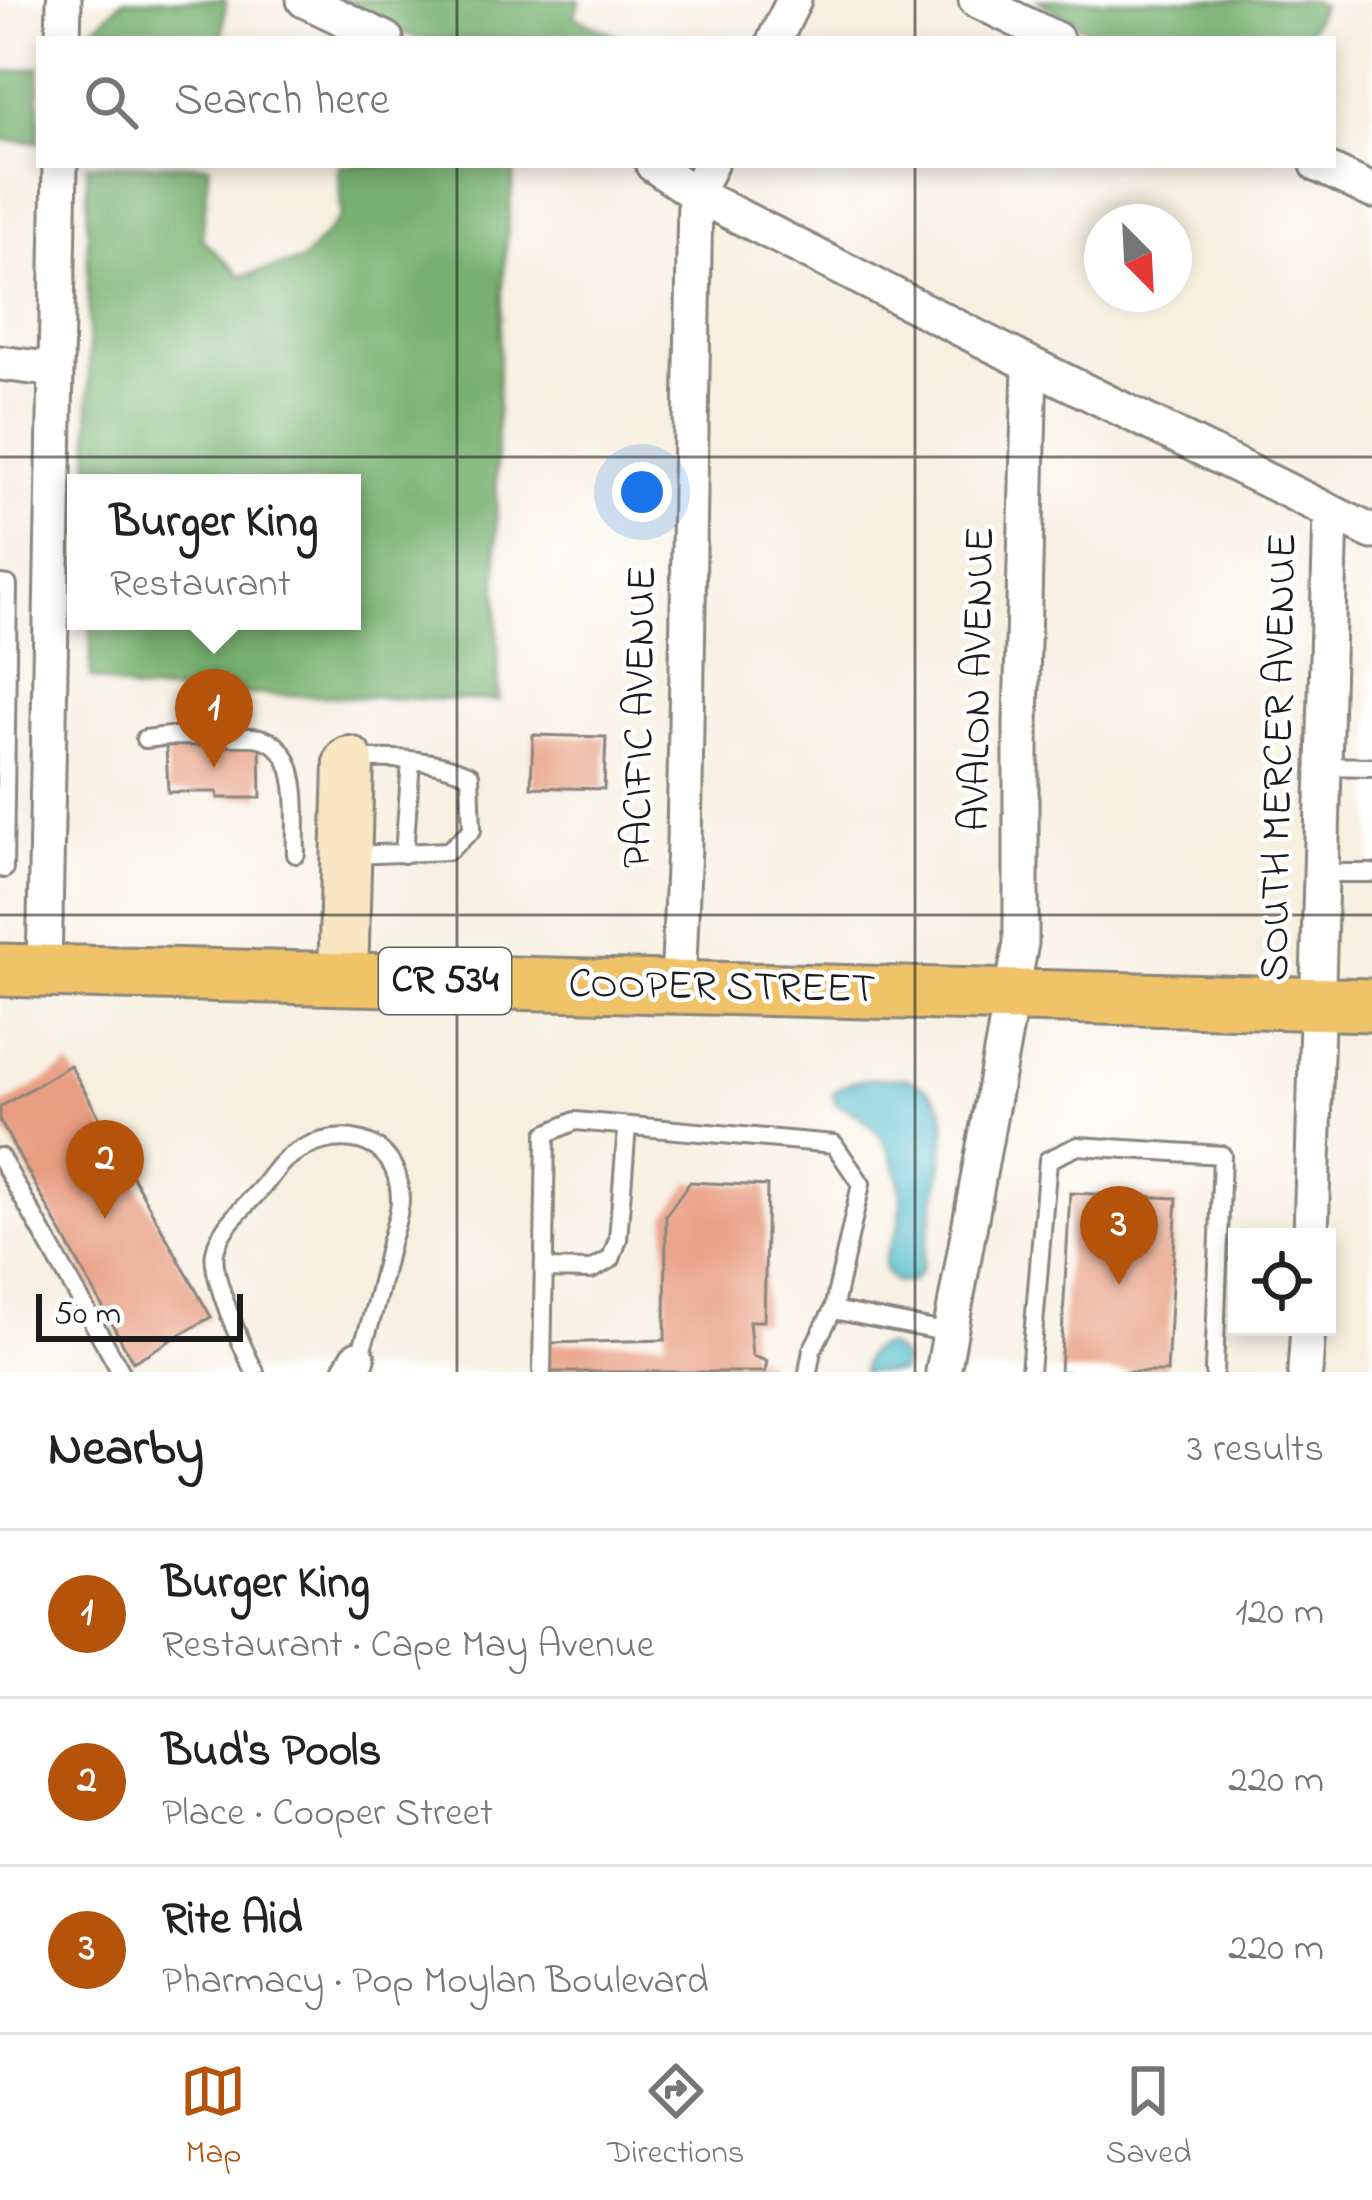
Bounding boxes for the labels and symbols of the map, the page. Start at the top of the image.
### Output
north arrow [1084,204,1192,312]
your location [612,462,672,522]
street label: AVALON AVENUE [946,526,1012,832]
street label: SOUTH MERCER AVENUE [1246,532,1314,982]
street label: PACIFIC AVENUE [608,565,674,869]
pin: 1 [175,669,253,768]
road number: CR 534 [379,948,511,1014]
street label: COOPER STREET [568,955,876,1021]
pin: 2 [66,1120,144,1219]
pin: 3 [1080,1186,1158,1285]
scale bar [36,1288,243,1341]

